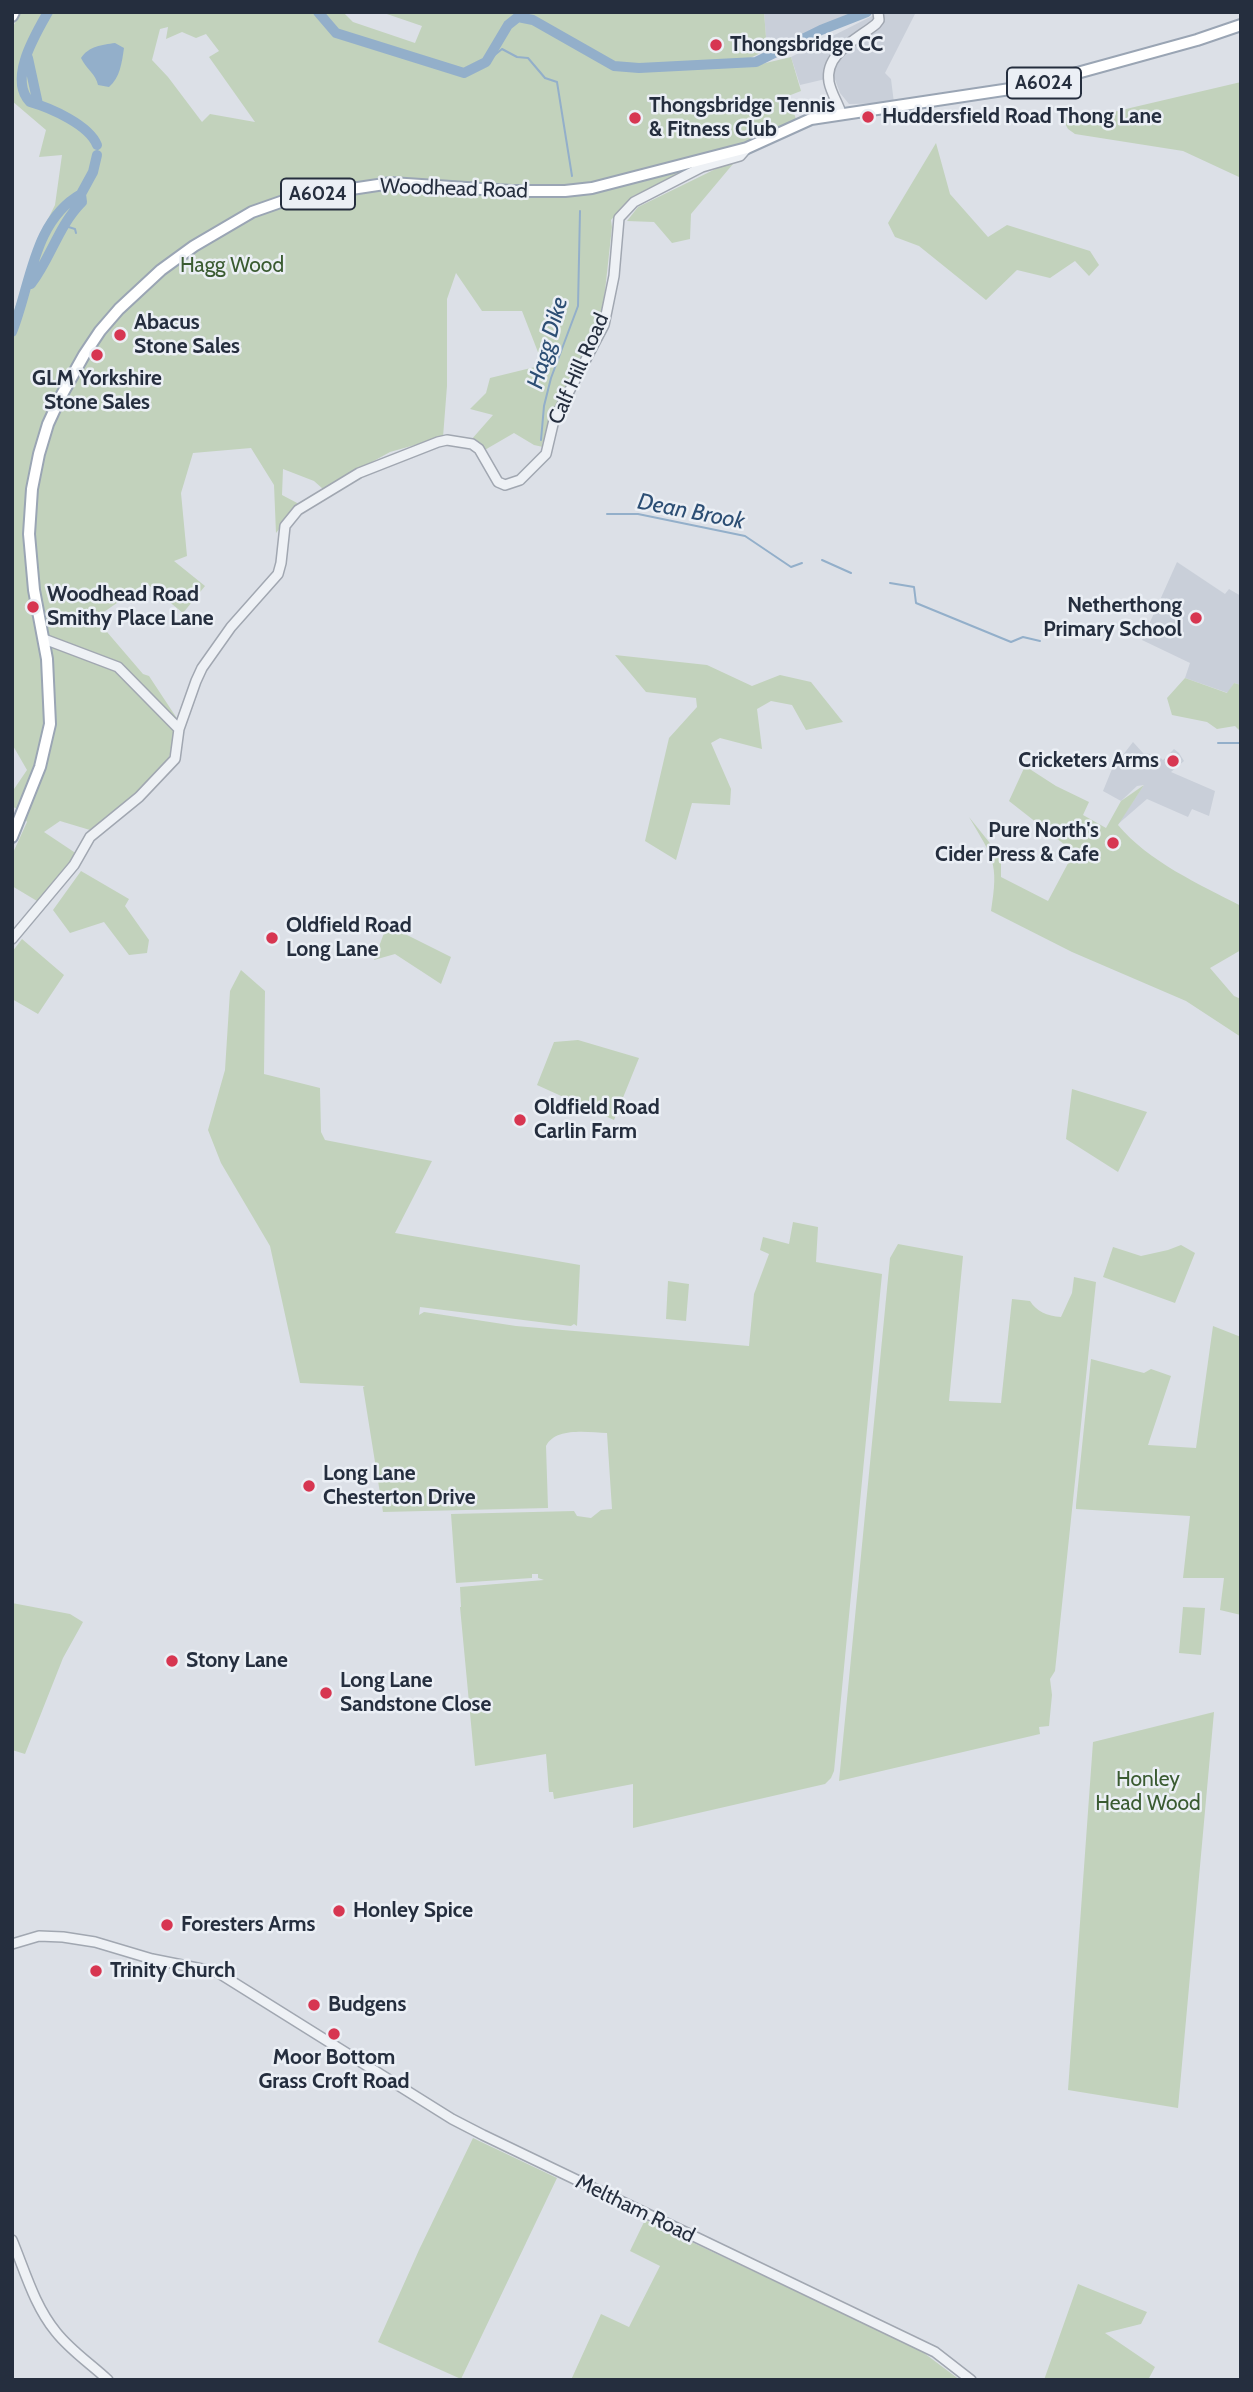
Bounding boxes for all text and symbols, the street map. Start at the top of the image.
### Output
place label: Thongsbridge CC [730,32,883,58]
marker: Thongsbridge CC [708,37,724,53]
road number: A6024 [1007,68,1081,99]
place label: Thongsbridge Tennis & Fitness Club [649,93,835,143]
place label: Huddersfield Road Thong Lane [882,104,1162,130]
marker: Huddersfield Road Thong Lane [860,109,876,125]
marker: Thongsbridge Tennis & Fitness Club [627,110,643,126]
street label: Woodhead Road [380,174,528,204]
road number: A6024 [281,178,355,210]
park label: Hagg Wood [180,253,284,279]
water label: Hagg Dike [522,294,574,392]
place label: Abacus Stone Sales [134,310,240,360]
street label: Calf Hill Road [543,310,615,428]
marker: Abacus Stone Sales [112,327,128,343]
marker: GLM Yorkshire Stone Sales [89,347,105,363]
place label: GLM Yorkshire Stone Sales [32,366,162,416]
water label: Dean Brook [635,488,747,536]
place label: Woodhead Road Smithy Place Lane [47,582,214,632]
place label: Netherthong Primary School [1043,593,1182,643]
marker: Woodhead Road Smithy Place Lane [25,599,41,615]
marker: Netherthong Primary School [1188,610,1204,626]
place label: Cricketers Arms [1018,748,1159,774]
marker: Cricketers Arms [1165,753,1181,769]
place label: Pure North's Cider Press & Cafe [935,818,1099,868]
marker: Pure North's Cider Press & Cafe [1105,835,1121,851]
place label: Oldfield Road Long Lane [286,913,412,963]
marker: Oldfield Road Long Lane [264,930,280,946]
place label: Oldfield Road Carlin Farm [534,1095,660,1145]
marker: Oldfield Road Carlin Farm [512,1112,528,1128]
place label: Long Lane Chesterton Drive [323,1461,476,1511]
marker: Long Lane Chesterton Drive [301,1478,317,1494]
place label: Stony Lane [186,1648,288,1674]
marker: Stony Lane [164,1653,180,1669]
place label: Long Lane Sandstone Close [340,1668,491,1718]
marker: Long Lane Sandstone Close [318,1685,334,1701]
park label: Honley Head Wood [1095,1767,1201,1817]
place label: Honley Spice [353,1898,473,1924]
marker: Honley Spice [331,1903,347,1919]
place label: Foresters Arms [181,1912,315,1938]
marker: Foresters Arms [159,1917,175,1933]
place label: Trinity Church [110,1958,235,1984]
marker: Trinity Church [88,1963,104,1979]
place label: Budgens [328,1992,406,2018]
marker: Budgens [306,1997,322,2013]
marker: Moor Bottom Grass Croft Road [326,2026,342,2042]
place label: Moor Bottom Grass Croft Road [258,2045,410,2095]
street label: Meltham Road [571,2169,699,2249]

